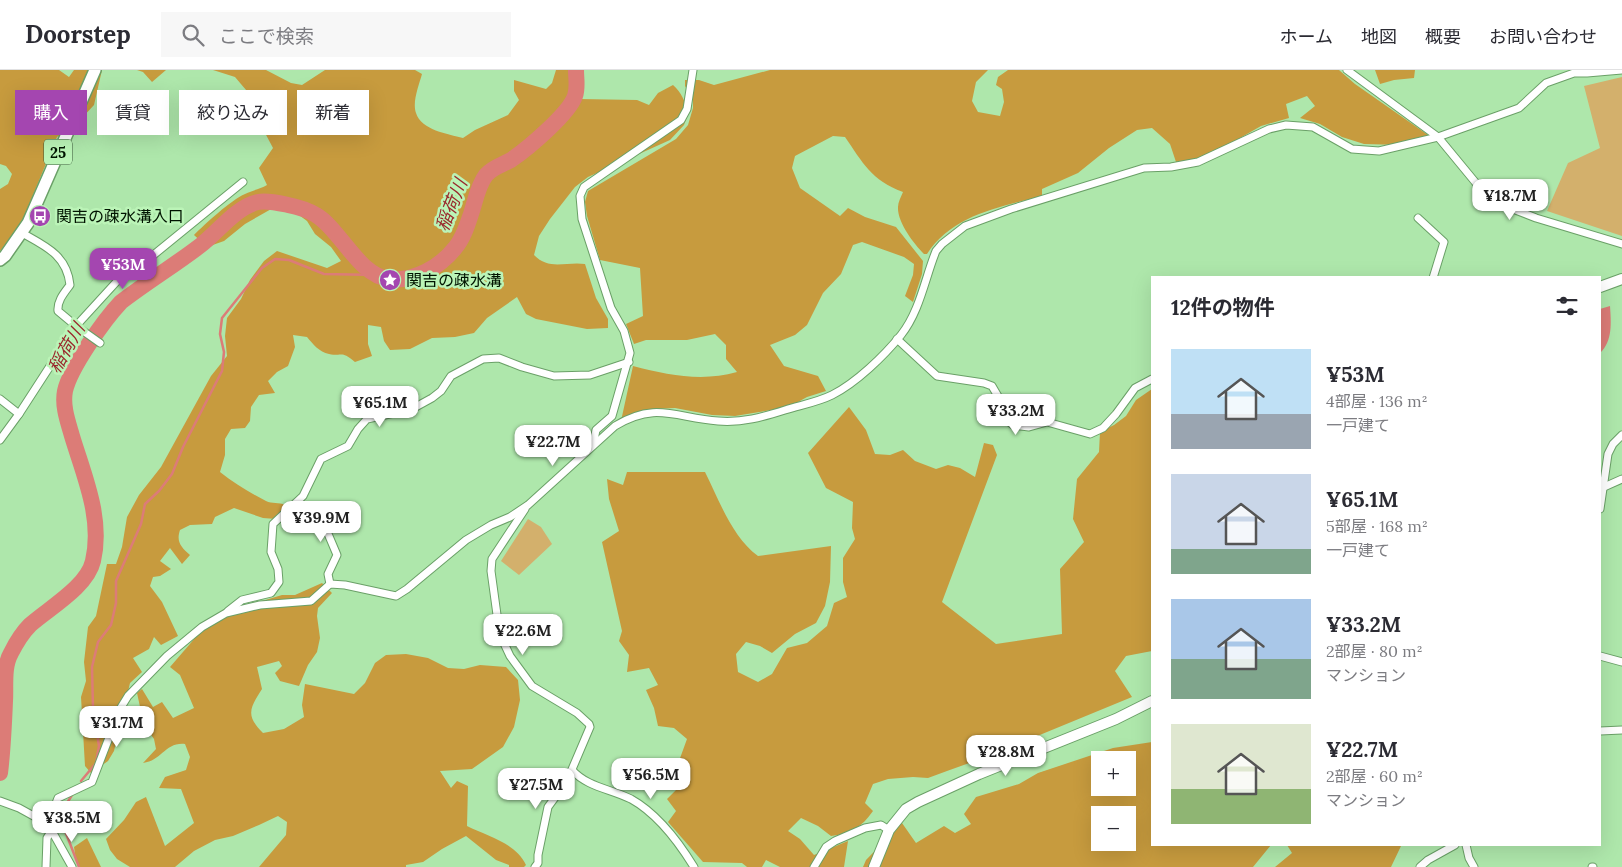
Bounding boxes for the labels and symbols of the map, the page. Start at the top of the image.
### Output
road number: 25 [44,140,72,164]
water label: 稲荷川 [430,174,473,234]
pin: ¥18.7M [1469,178,1551,221]
bus stop icon: 関吉の疎水溝入口 [28,204,52,228]
place label: 関吉の疎水溝入口 [56,206,184,226]
pin: ¥53M [93,248,153,290]
place icon: 関吉の疎水溝 [378,268,402,292]
place label: 関吉の疎水溝 [406,270,502,290]
water label: 稲荷川 [43,317,90,377]
pin: ¥65.1M [339,386,421,428]
pin: ¥33.2M [975,394,1057,436]
pin: ¥22.7M [512,424,594,467]
pin: ¥39.9M [280,500,362,543]
pin: ¥22.6M [482,614,564,656]
pin: ¥31.7M [76,706,158,748]
pin: ¥28.8M [965,734,1047,777]
pin: ¥56.5M [610,758,692,800]
pin: ¥27.5M [495,768,577,810]
pin: ¥38.5M [31,800,113,843]

